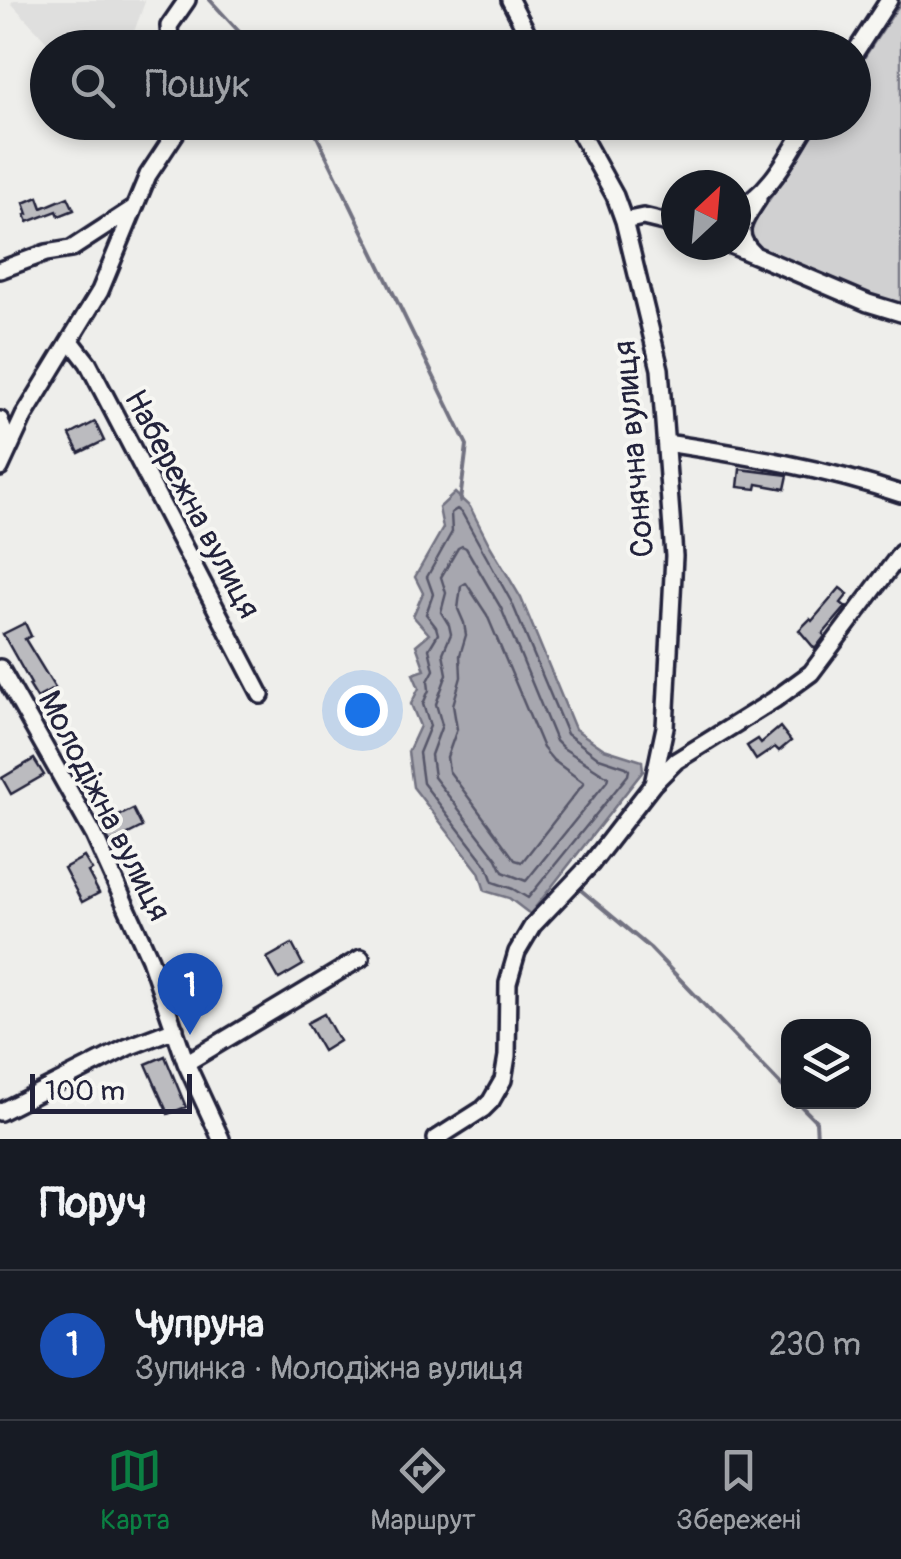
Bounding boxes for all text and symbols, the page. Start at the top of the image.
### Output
search box [30,30,871,140]
icon: search [65,58,120,113]
text: Пошук [145,61,251,109]
north arrow [661,170,751,260]
street label: Сонячна вулиця [605,339,663,559]
street label: Набережна вулиця [115,383,269,625]
street label: Молодіжна вулиця [29,684,179,928]
your location [337,685,388,736]
pin: 1 [158,952,222,1035]
map controls [781,1019,871,1109]
button: layers [781,1019,871,1109]
scale bar [30,1069,192,1114]
text: 100 m [45,1074,125,1109]
text: Поруч [40,1178,147,1230]
text: Чупруна [135,1301,264,1349]
text: 1 [66,1325,79,1365]
text: 230 m [769,1325,861,1365]
text: Зупинка · Молодіжна вулиця [135,1349,523,1389]
tab: Карта [100,1443,170,1538]
tab: Маршрут [370,1443,476,1538]
tab: Збережені [676,1443,801,1538]

